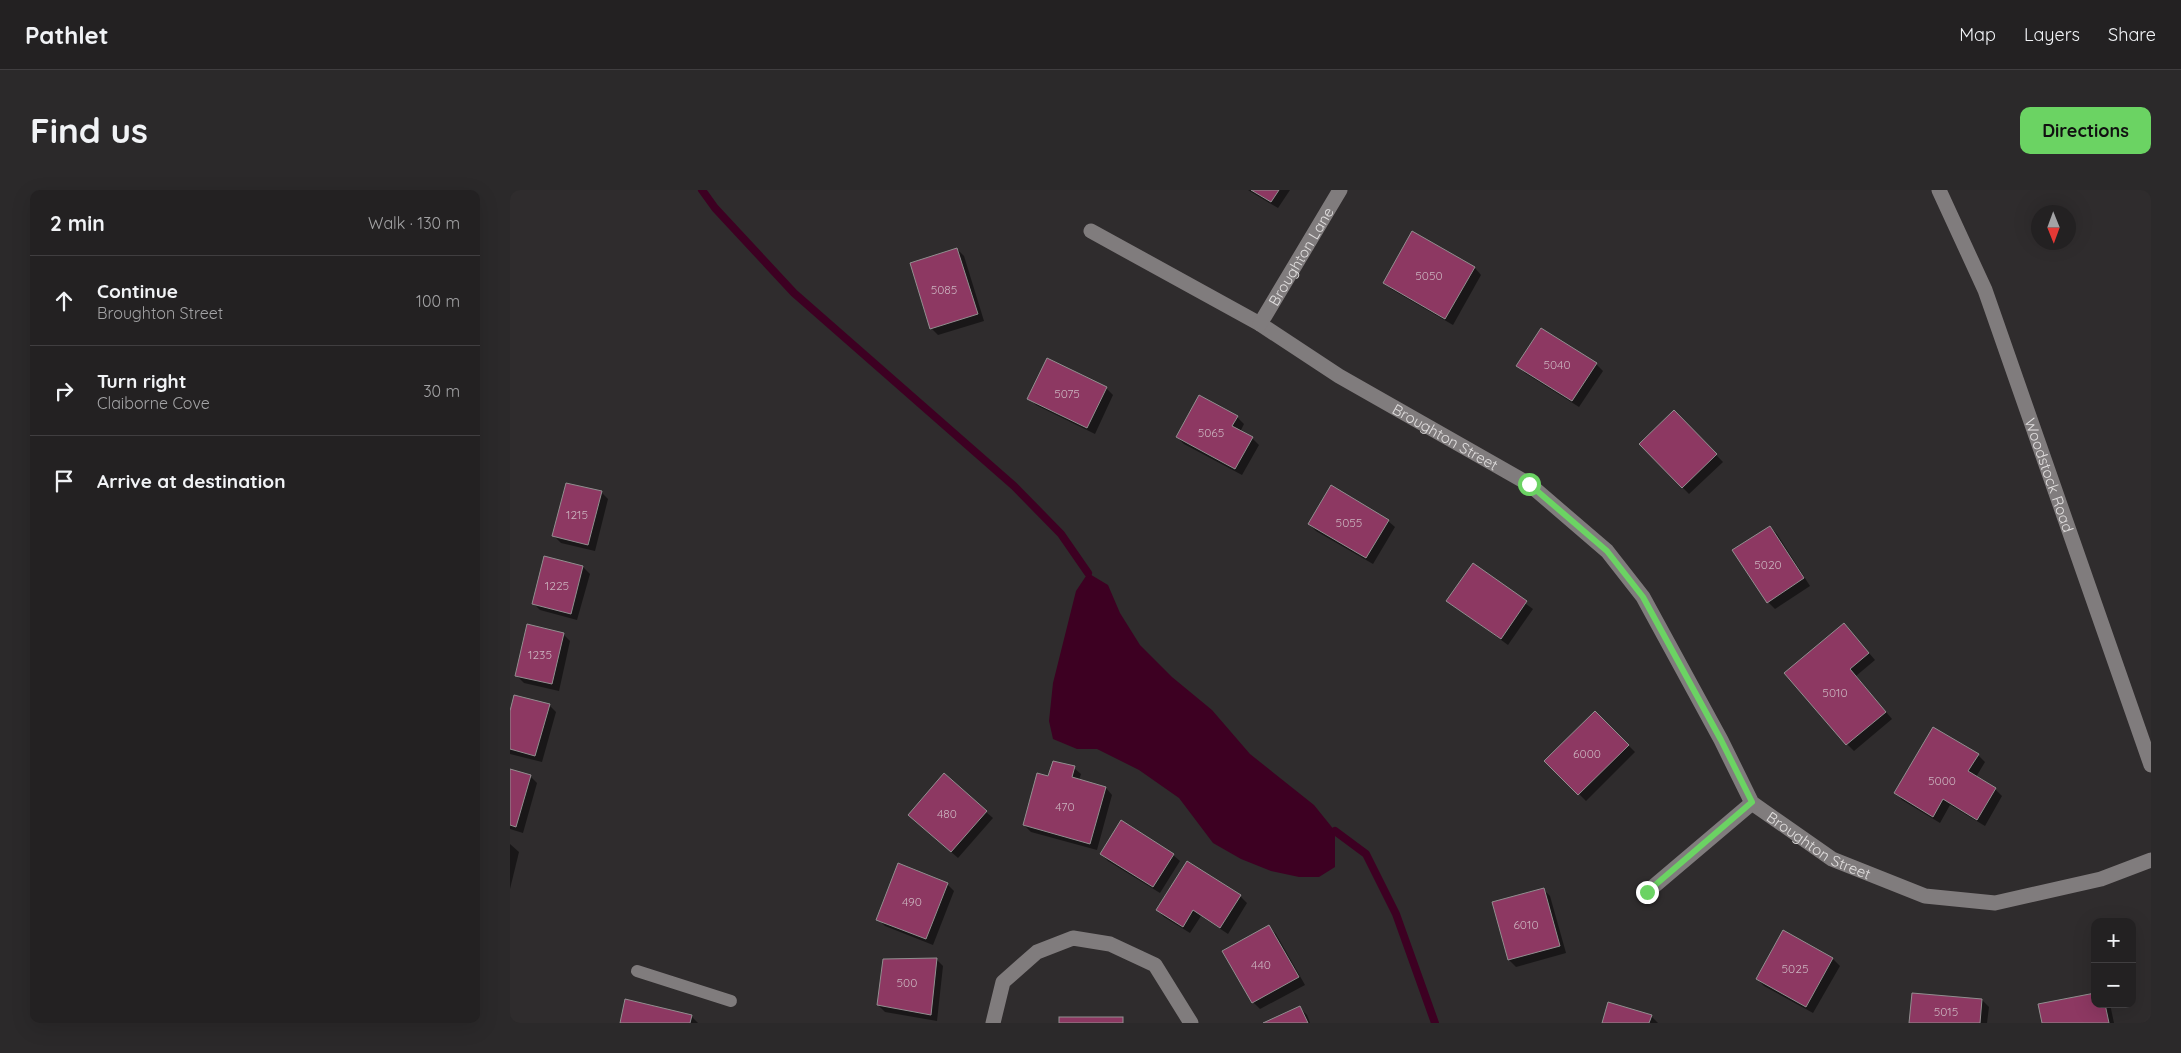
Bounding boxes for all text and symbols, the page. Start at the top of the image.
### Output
text: Pathlet [25,20,109,50]
text: Map [1959,23,1996,46]
text: Layers [2024,23,2080,46]
text: Share [2108,23,2156,46]
button: Directions [2020,107,2151,154]
text: Find us [30,108,148,152]
street label: Broughton Lane [1264,203,1337,309]
north arrow [2031,205,2076,250]
text: 2 min [50,210,105,236]
text: Walk · 130 m [368,213,460,233]
house number: 5050 [1415,268,1443,283]
text: Continue [97,279,178,303]
house number: 5085 [931,282,957,297]
icon: ahead [50,287,78,315]
text: 100 m [416,291,460,311]
text: Broughton Street [97,303,223,323]
house number: 5040 [1543,357,1571,372]
text: Turn right [97,369,186,393]
icon: right [50,377,78,405]
text: 30 m [423,381,460,401]
house number: 5075 [1054,386,1080,401]
text: Claiborne Cove [97,393,210,413]
street label: Broughton Street [1389,399,1502,474]
street label: Woodstock Road [2021,415,2078,535]
house number: 5065 [1198,425,1224,440]
icon: arrive [50,467,78,495]
text: Arrive at destination [97,469,286,493]
route start [1518,473,1541,496]
house number: 1215 [566,507,588,522]
house number: 5055 [1336,515,1362,530]
house number: 5020 [1754,557,1782,572]
house number: 1225 [545,578,569,593]
house number: 1235 [528,647,552,662]
house number: 5010 [1822,685,1848,700]
house number: 6000 [1573,746,1601,761]
house number: 5000 [1928,773,1956,788]
house number: 470 [1055,799,1075,814]
house number: 480 [937,806,957,821]
street label: Broughton Street [1763,807,1874,883]
route end [1636,881,1659,904]
house number: 490 [902,894,922,909]
house number: 6010 [1513,917,1539,932]
map controls [2091,918,2136,1008]
button: + [2091,918,2136,963]
house number: 440 [1251,957,1271,972]
house number: 5025 [1782,961,1808,976]
button: − [2091,963,2136,1008]
house number: 500 [897,975,917,990]
house number: 5015 [1934,1004,1958,1019]

